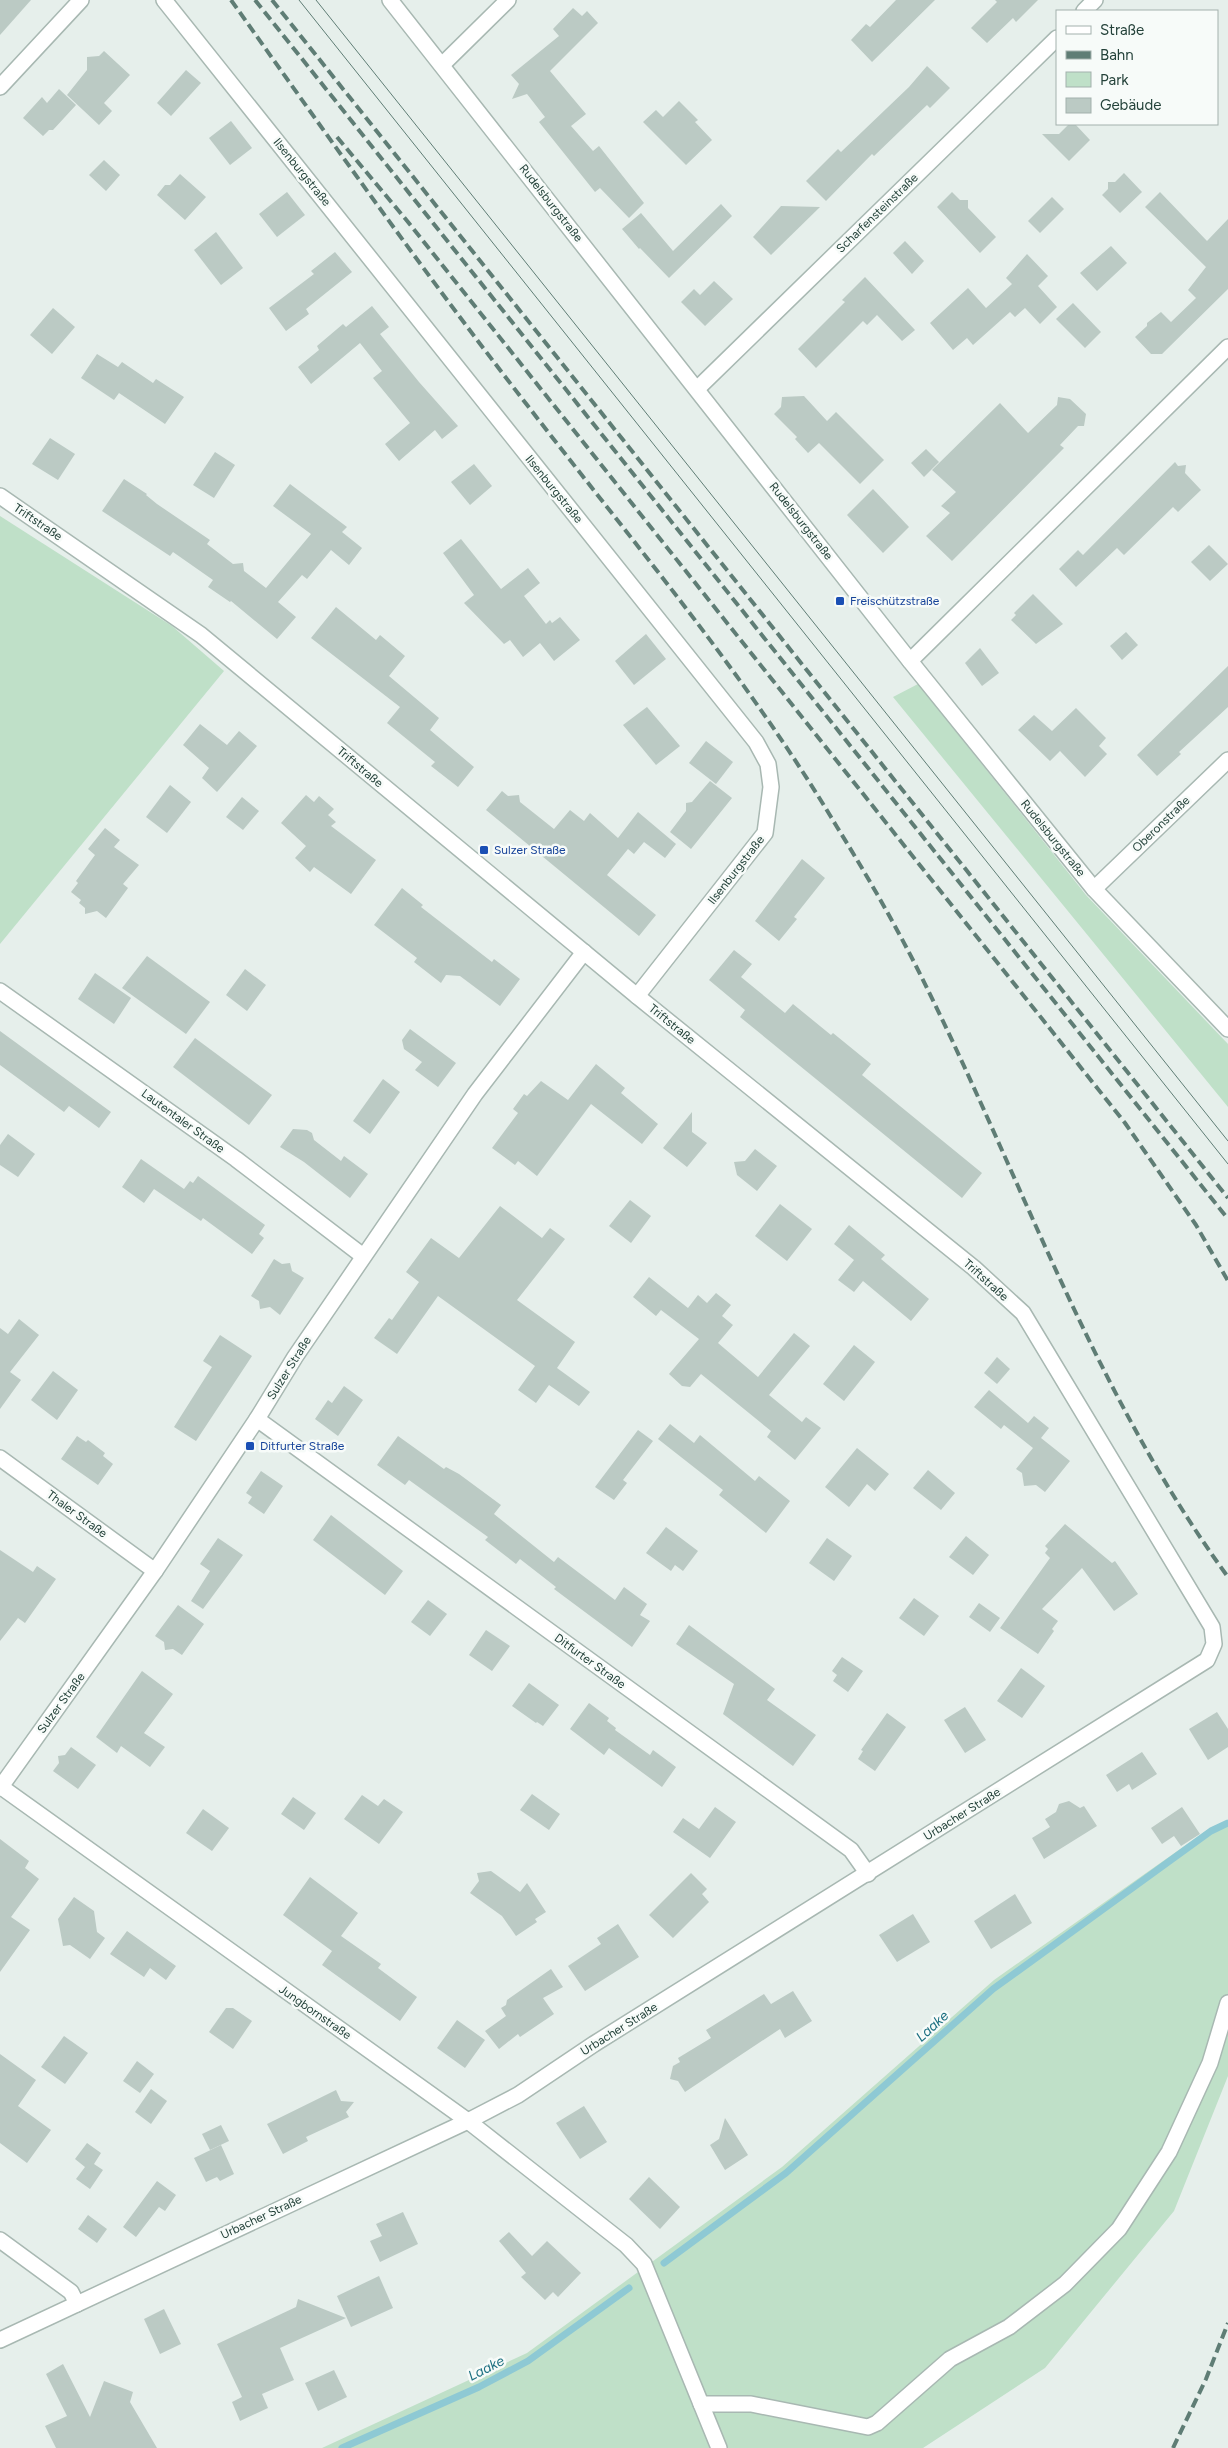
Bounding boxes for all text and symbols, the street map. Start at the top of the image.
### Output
legend [1056,10,1218,125]
text: Straße [1100,21,1144,39]
text: Bahn [1100,46,1134,64]
text: Park [1100,71,1129,89]
text: Gebäude [1100,96,1161,114]
street label: Ilsenburgstraße [270,135,334,209]
street label: Rudelsburgstraße [516,161,586,245]
street label: Scharfensteinstraße [833,170,921,256]
street label: Ilsenburgstraße [522,452,586,526]
street label: Rudelsburgstraße [766,479,836,563]
street label: Triftstraße [11,501,65,544]
place label: Freischützstraße [850,594,940,608]
marker: Freischützstraße [834,595,846,607]
street label: Triftstraße [334,744,386,790]
street label: Oberonstraße [1129,793,1193,855]
street label: Rudelsburgstraße [1018,797,1088,879]
street label: Ilsenburgstraße [705,833,767,907]
place label: Sulzer Straße [494,843,566,857]
marker: Sulzer Straße [478,844,490,856]
street label: Triftstraße [646,1001,698,1047]
street label: Lautentaler Straße [139,1086,228,1156]
street label: Triftstraße [961,1256,1012,1304]
street label: Sulzer Straße [264,1334,314,1402]
place label: Ditfurter Straße [260,1439,345,1453]
marker: Ditfurter Straße [244,1440,256,1452]
street label: Thaler Straße [44,1487,110,1541]
street label: Ditfurter Straße [552,1631,629,1692]
street label: Sulzer Straße [34,1670,88,1736]
street label: Urbacher Straße [921,1785,1003,1843]
street label: Jungbornstraße [276,1982,354,2042]
street label: Urbacher Straße [578,2000,660,2058]
water label: Laake [913,2007,952,2045]
street label: Urbacher Straße [218,2192,304,2242]
water label: Laake [465,2352,507,2385]

